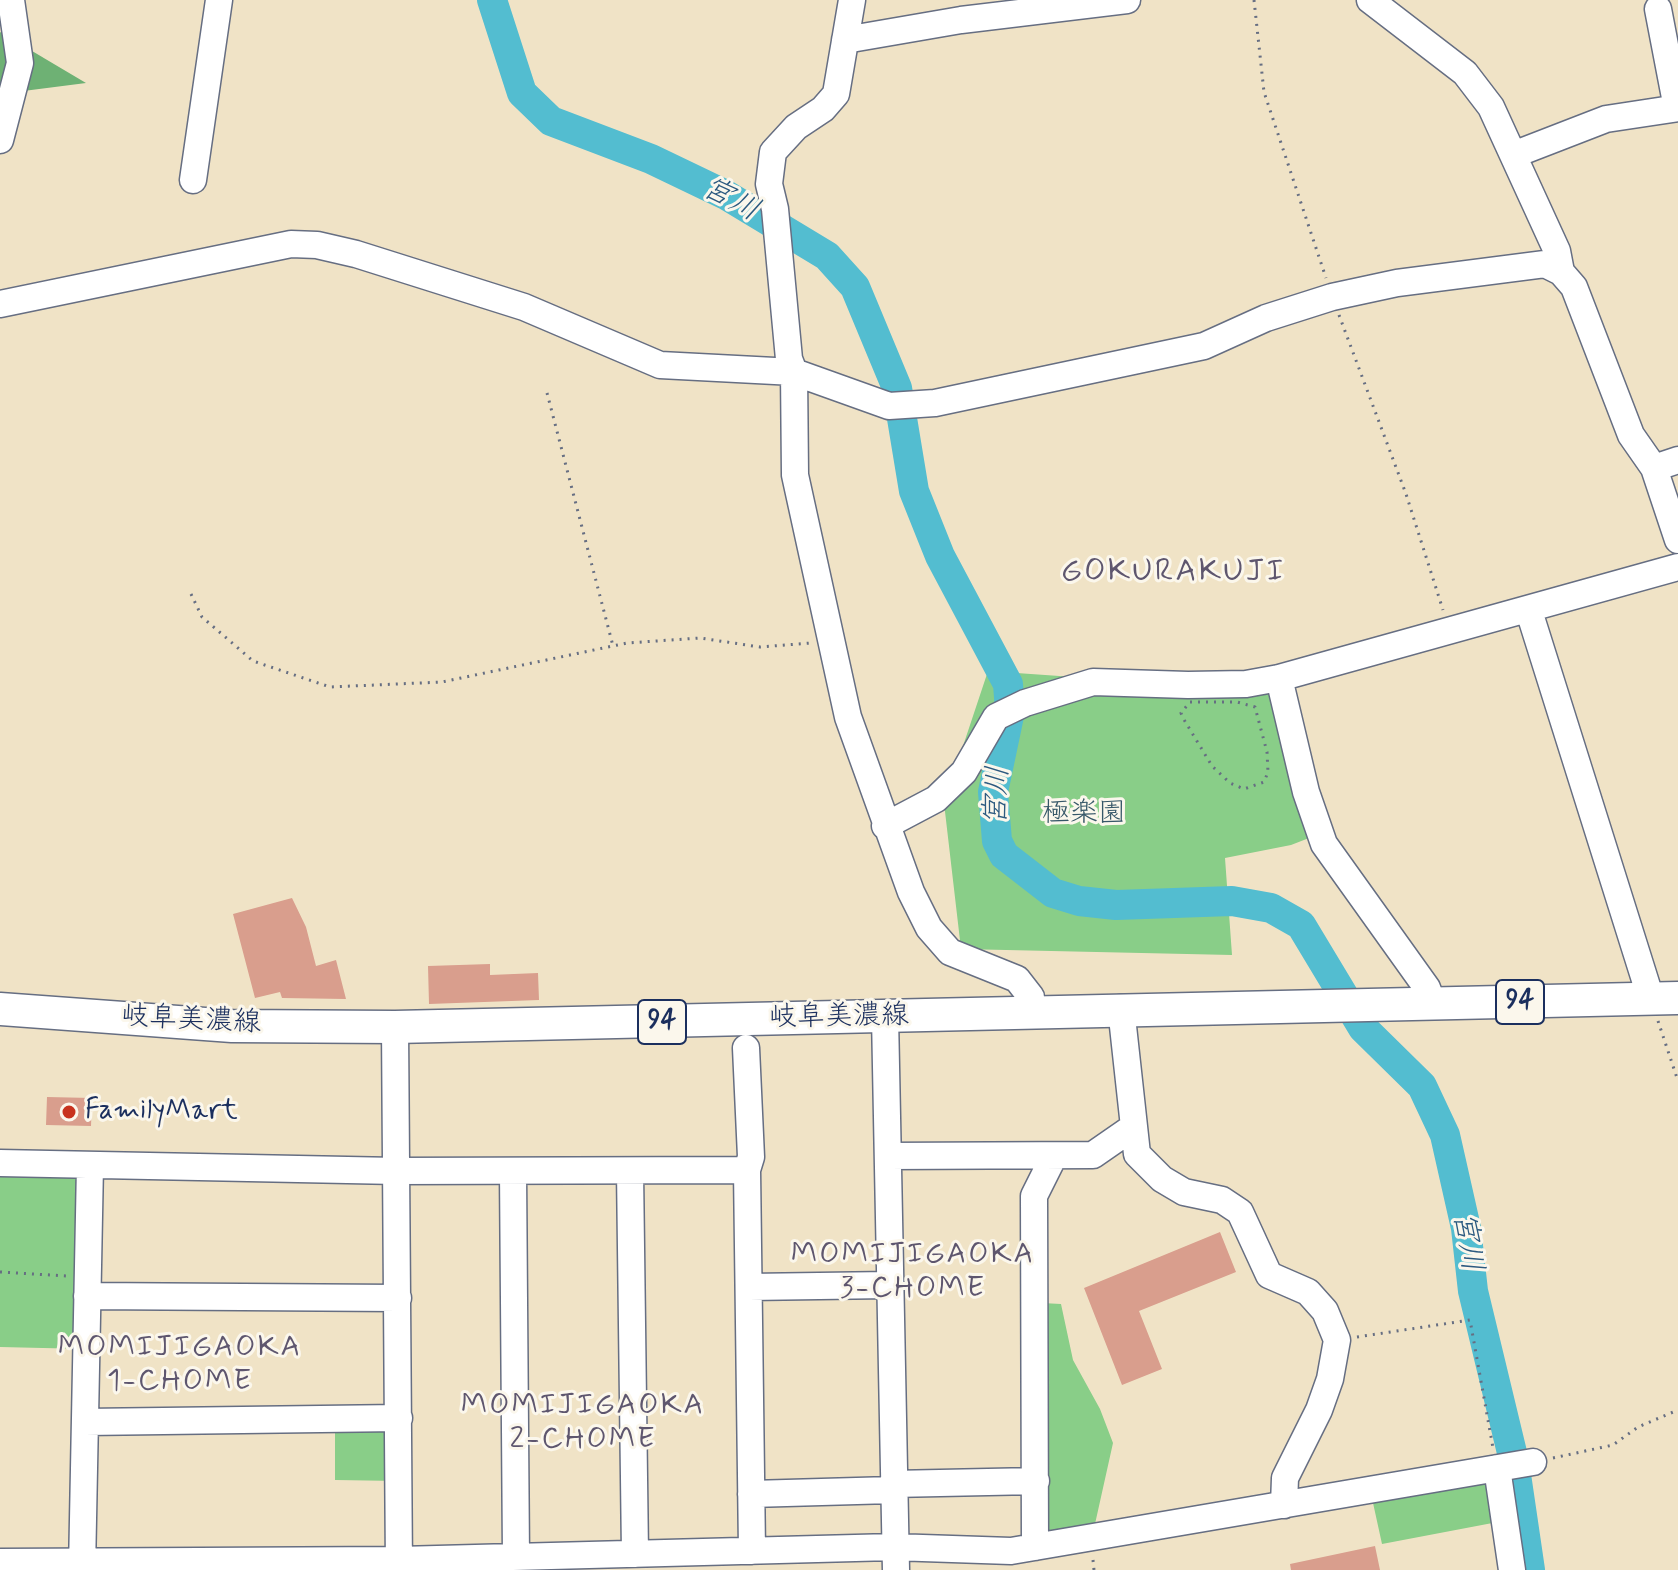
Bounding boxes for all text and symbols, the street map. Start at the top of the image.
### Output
water label: 宮川 [695,171,765,231]
district label: GOKURAKUJI [1060,554,1286,592]
water label: 宮川 [979,765,1019,827]
park label: 極楽園 [1042,798,1126,832]
road number: 94 [1496,980,1544,1024]
road number: 94 [638,1000,686,1044]
street label: 岐阜美濃線 [769,1000,909,1036]
street label: 岐阜美濃線 [120,1001,262,1041]
place label: FamilyMart [85,1095,238,1129]
marker: FamilyMart [60,1103,78,1121]
water label: 宮川 [1444,1210,1488,1274]
district label: MOMIJIGAOKA 3-CHOME [794,1238,1032,1308]
district label: MOMIJIGAOKA 1-CHOME [61,1331,299,1402]
district label: MOMIJIGAOKA 2-CHOME [464,1389,702,1460]

